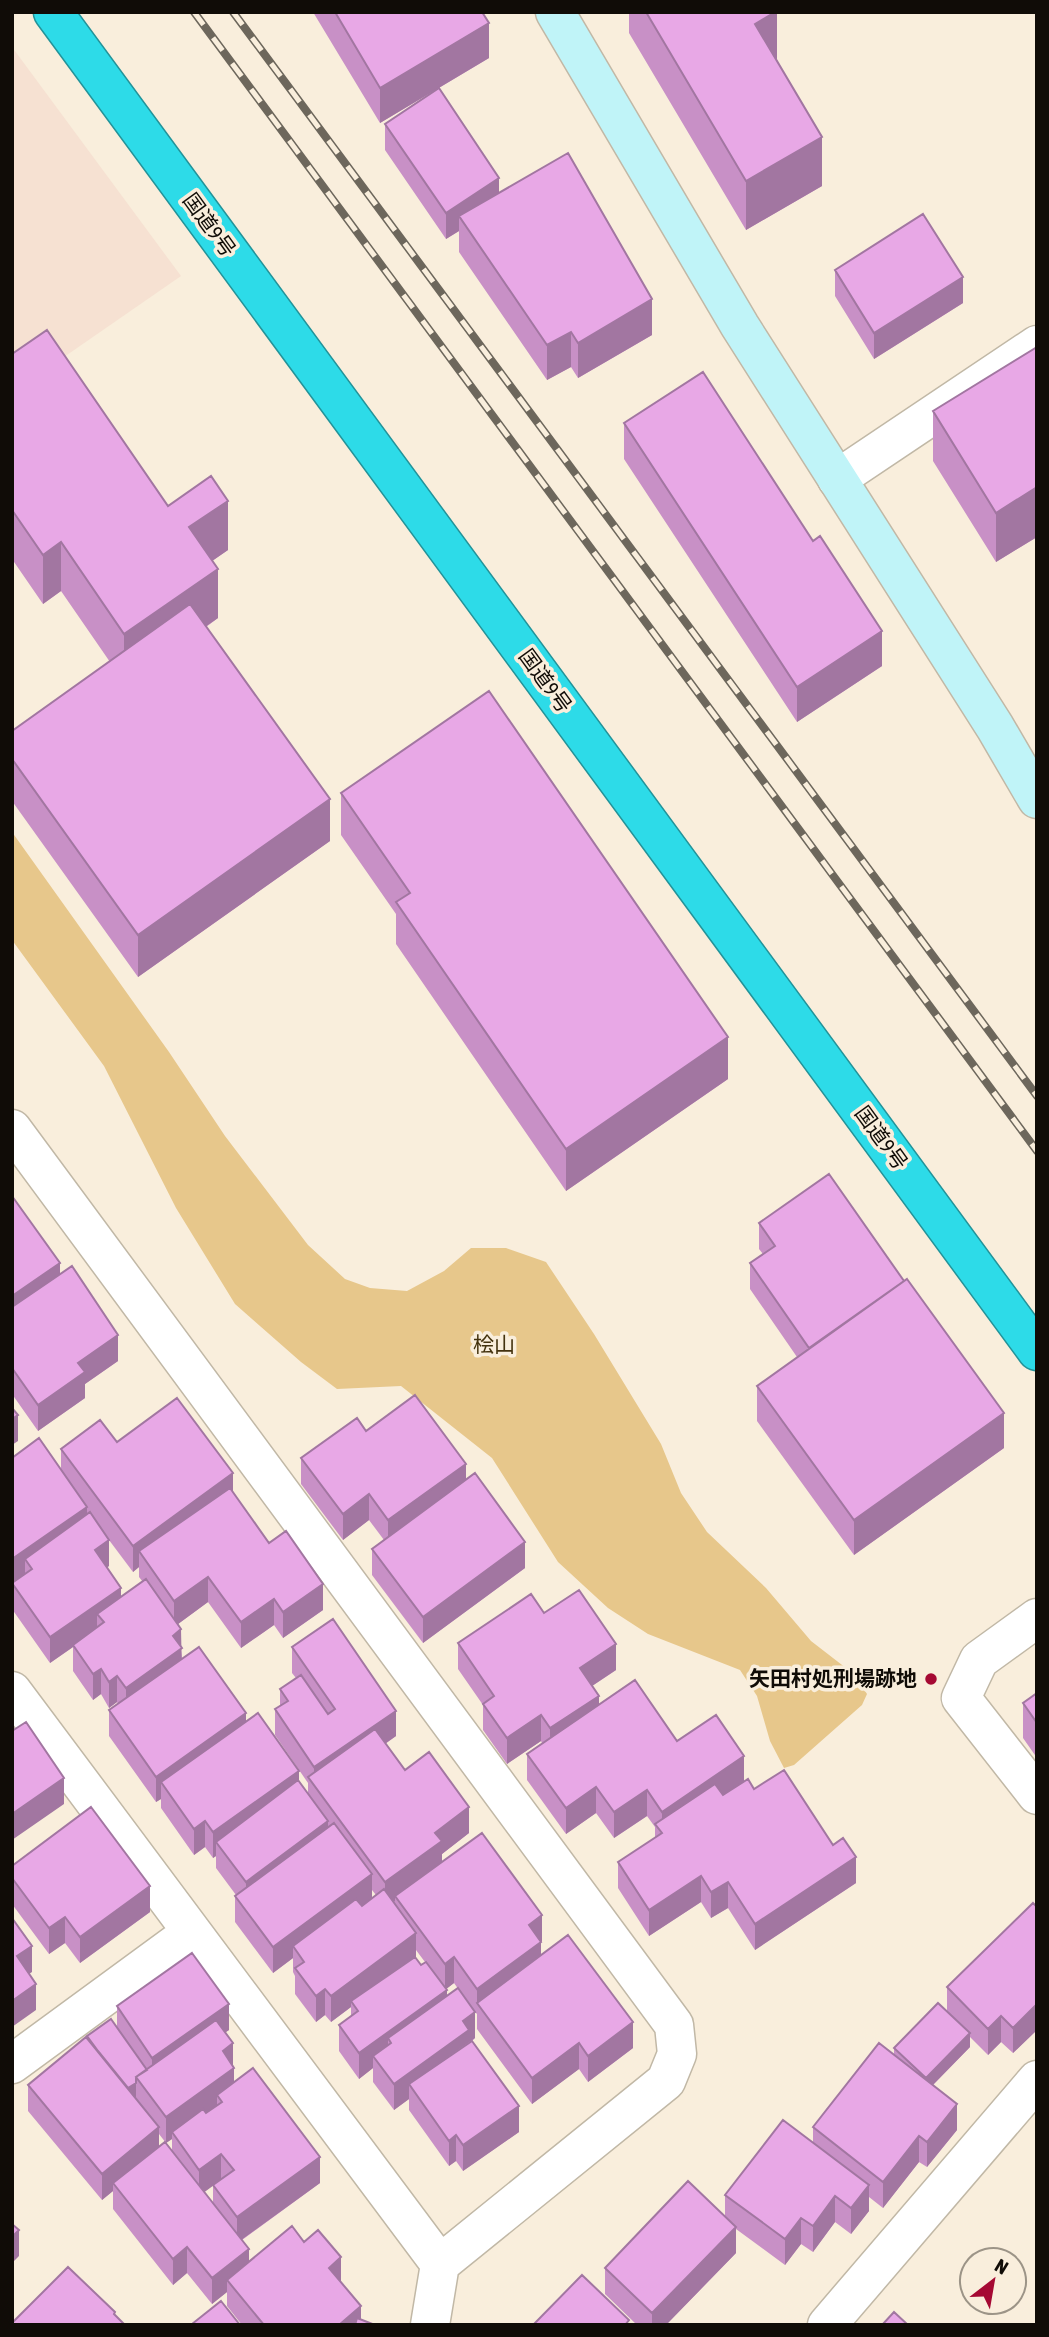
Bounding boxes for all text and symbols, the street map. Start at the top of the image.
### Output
street label: 国道9号 [179,188,241,261]
street label: 国道9号 [515,644,577,717]
street label: 国道9号 [851,1101,913,1174]
park label: 桧山 [473,1332,515,1356]
place label: 矢田村処刑場跡地 [749,1666,917,1690]
marker: 矢田村処刑場跡地 [923,1671,939,1687]
north arrow [958,2246,1028,2316]
text: N [991,2254,1012,2279]

